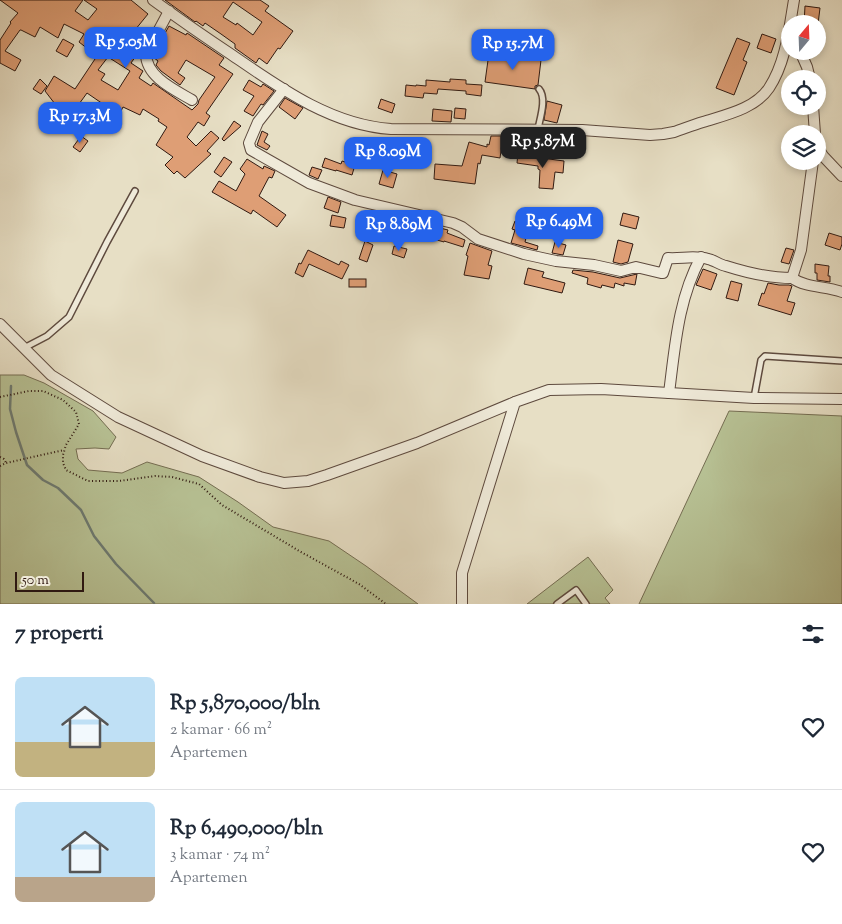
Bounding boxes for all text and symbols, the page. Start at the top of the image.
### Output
north arrow [781,15,826,60]
map controls [781,15,826,170]
pin: Rp 5.05M [74,27,178,69]
pin: Rp 15.7M [461,28,565,71]
text: Rp 5.05M [95,31,157,54]
text: Rp 15.7M [482,33,544,56]
button: locate [781,70,826,115]
pin: Rp 17.3M [28,102,132,144]
text: Rp 17.3M [49,106,111,129]
button: layers [781,125,826,170]
pin: Rp 5.87M [491,126,595,169]
text: Rp 5.87M [511,131,575,154]
pin: Rp 8.09M [336,136,440,179]
text: Rp 8.09M [355,141,421,164]
pin: Rp 6.49M [507,206,611,249]
pin: Rp 8.89M [347,210,451,252]
text: Rp 6.49M [526,211,592,234]
text: Rp 8.89M [366,214,432,237]
scale bar [15,569,84,592]
text: 50 m [22,571,49,591]
text: 7 properti [15,619,103,649]
icon: filters [799,620,827,648]
text: Rp 5,870,000/bln [170,689,320,719]
icon: home [55,697,115,757]
icon: heart [799,713,827,741]
text: 2 kamar · 66 m² [170,719,272,742]
text: Apartemen [170,742,248,765]
text: Rp 6,490,000/bln [170,814,323,844]
icon: home [55,822,115,882]
icon: heart [799,838,827,866]
text: 3 kamar · 74 m² [170,844,270,867]
text: Apartemen [170,867,248,890]

